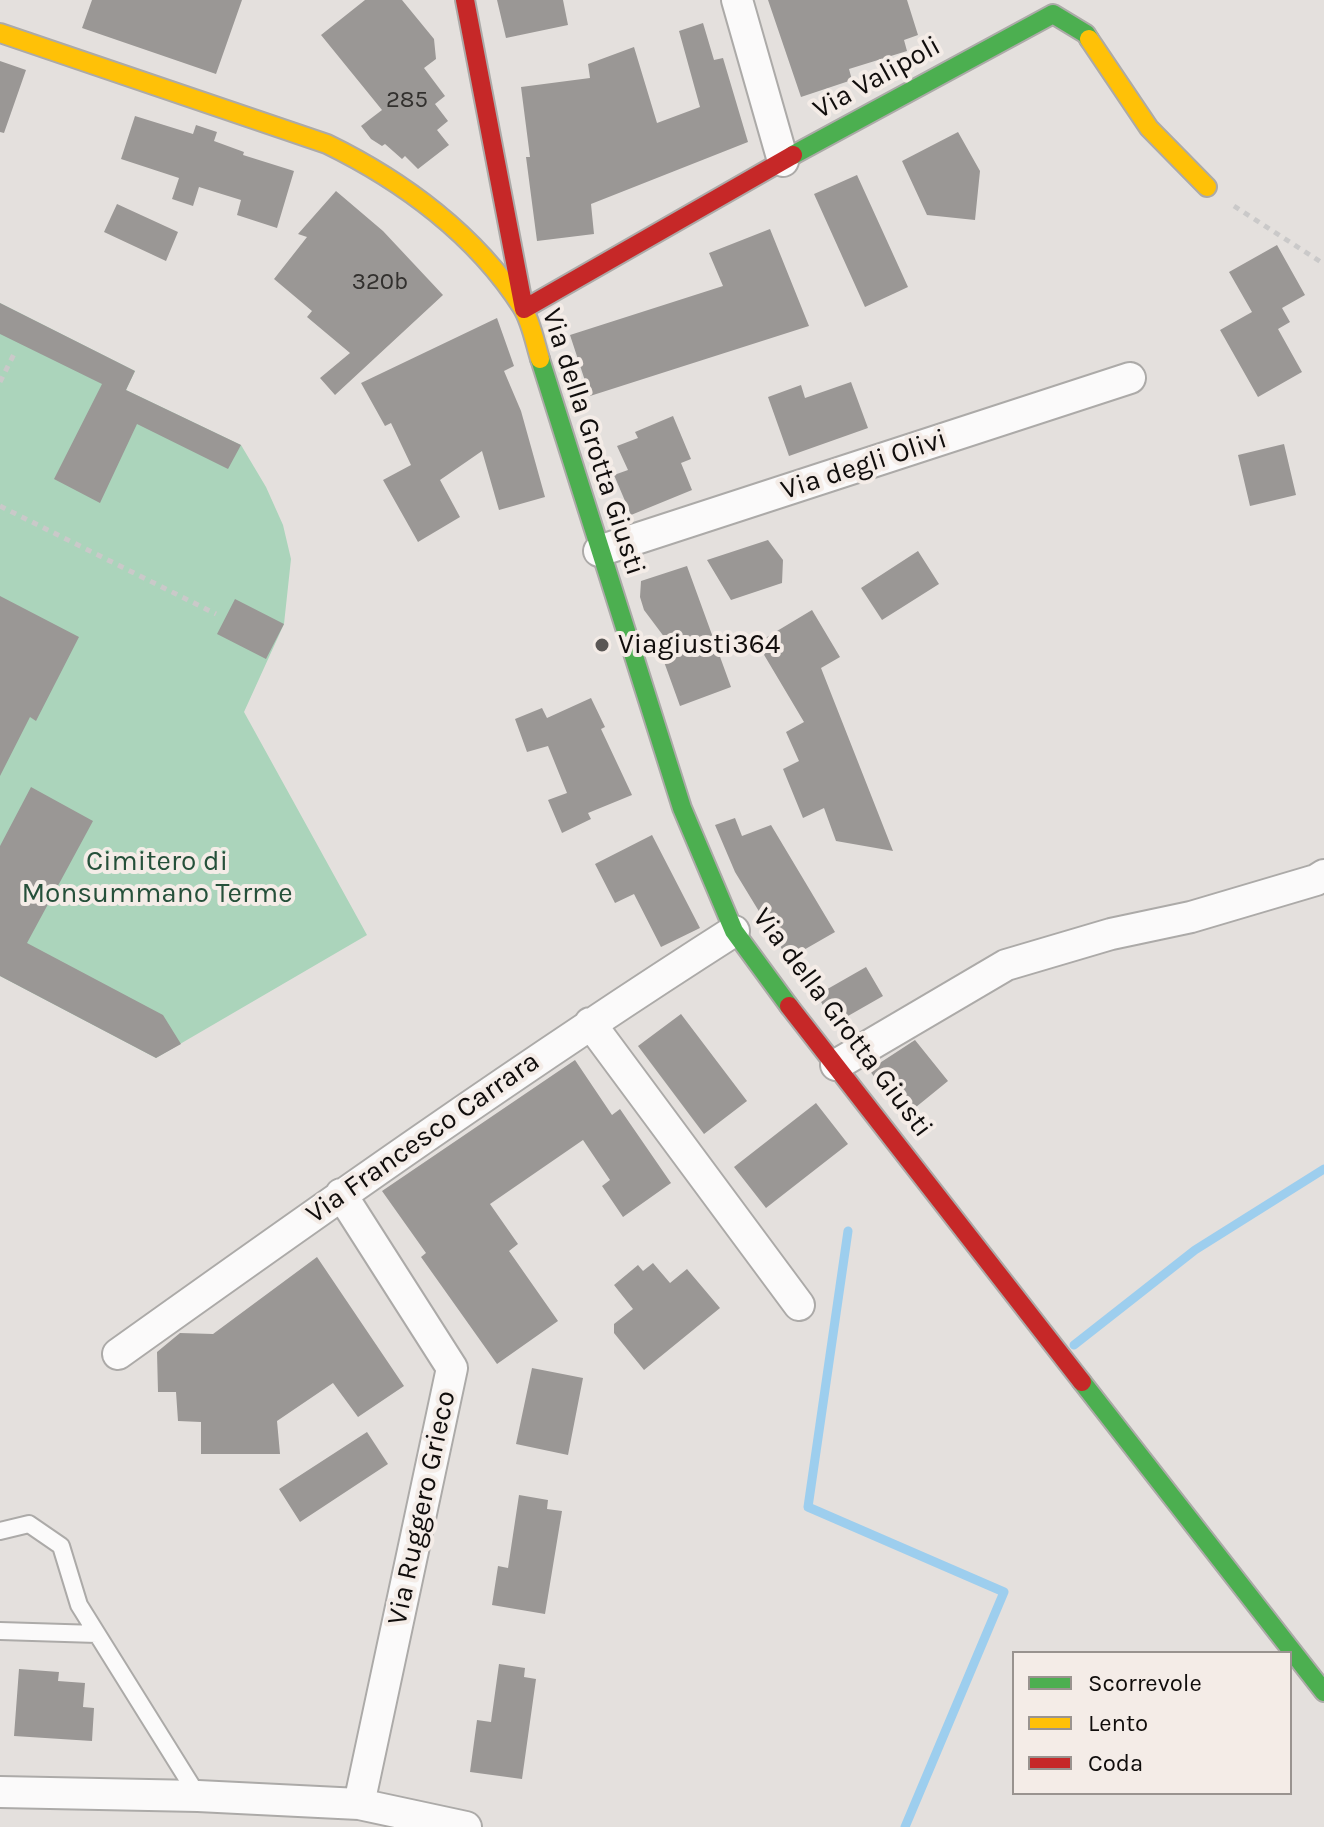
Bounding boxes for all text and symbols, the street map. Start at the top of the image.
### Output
street label: Via Valipoli [807,29,947,127]
house number: 285 [386,86,428,114]
house number: 320b [352,268,408,296]
street label: Via della Grotta Giusti [534,304,652,580]
street label: Via degli Olivi [777,422,951,508]
place label: Viagiusti364 [618,628,780,662]
marker: Viagiusti364 [593,636,611,654]
park label: Cimitero di Monsummano Terme [21,845,293,911]
street label: Via della Grotta Giusti [745,902,939,1144]
street label: Via Francesco Carrara [300,1045,546,1231]
street label: Via Ruggero Grieco [381,1388,463,1628]
legend [1012,1651,1292,1795]
text: Scorrevole [1088,1669,1202,1697]
text: Lento [1088,1709,1148,1737]
text: Coda [1088,1749,1143,1777]

